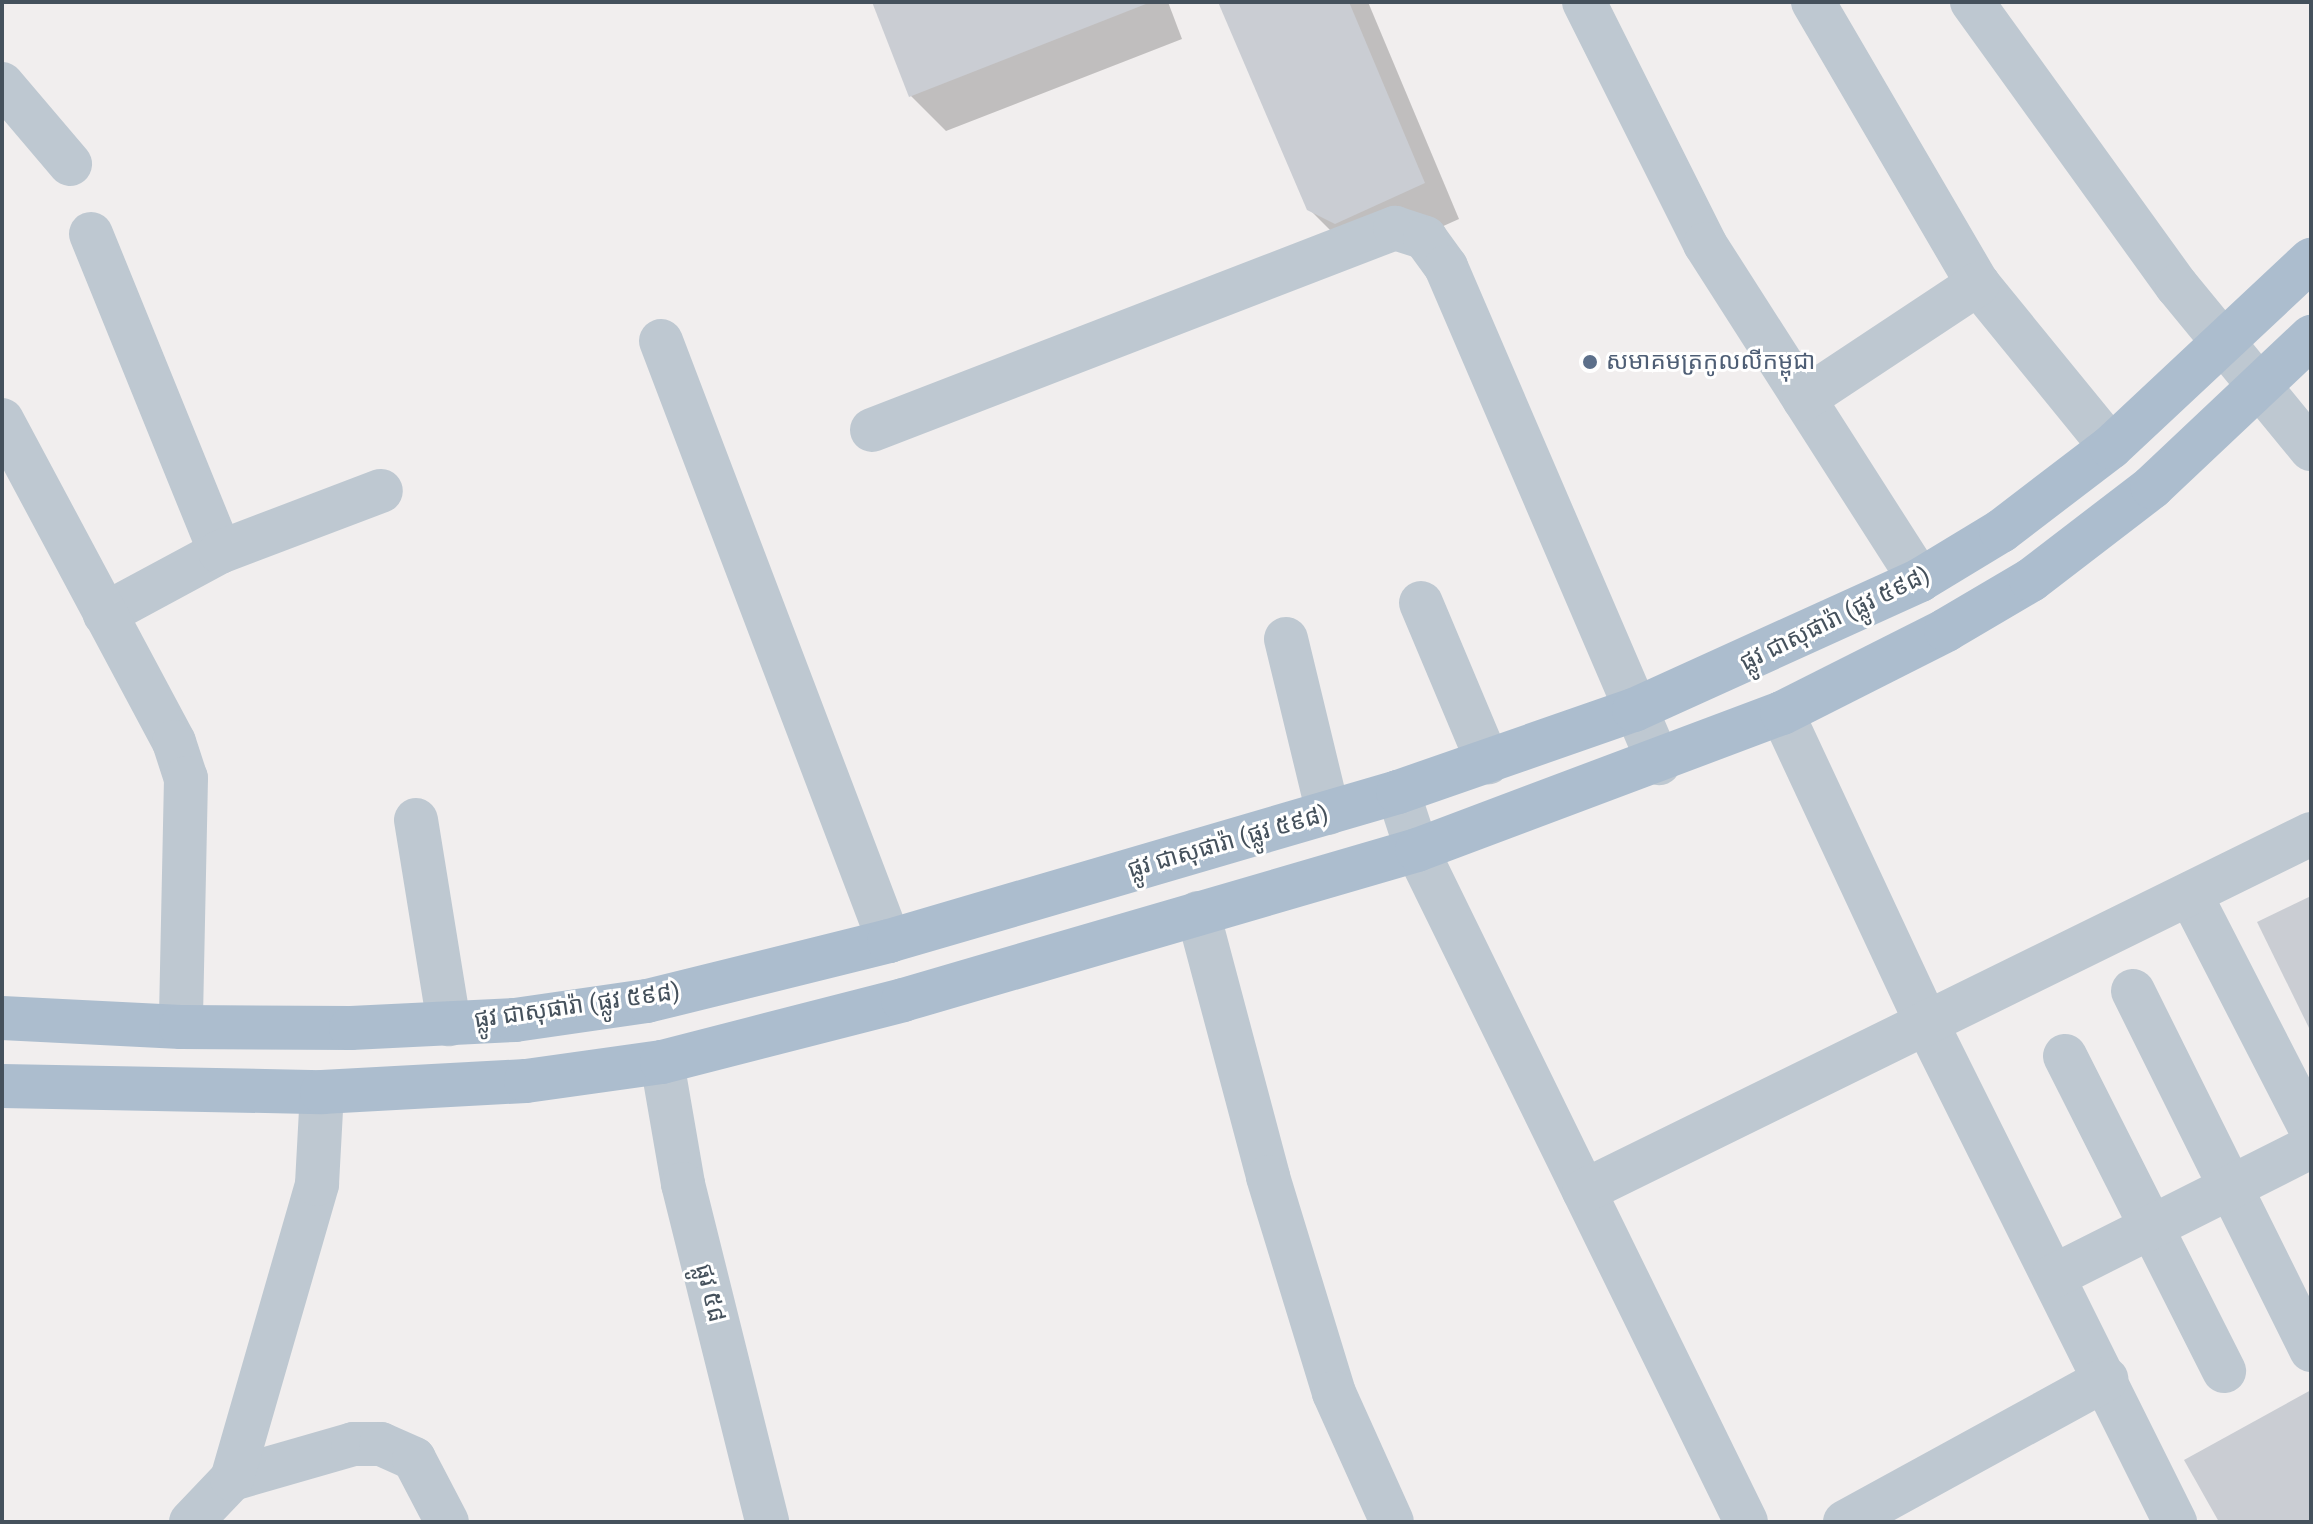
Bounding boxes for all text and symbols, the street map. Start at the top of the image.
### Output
place label: សមាគមត្រកូលលីកម្ពុជា [1606,348,1815,376]
marker: សមាគមត្រកូលលីកម្ពុជា [1581,353,1599,371]
street label: ផ្លូវ ជាសុផារ៉ា (ផ្លូវ ៥៩៨) [1735,561,1935,677]
street label: ផ្លូវ ជាសុផារ៉ា (ផ្លូវ ៥៩៨) [1124,800,1332,884]
street label: ផ្លូវ ជាសុផារ៉ា (ផ្លូវ ៥៩៨) [472,977,682,1035]
street label: ផ្លូវ ៥៨ [689,1261,731,1325]

